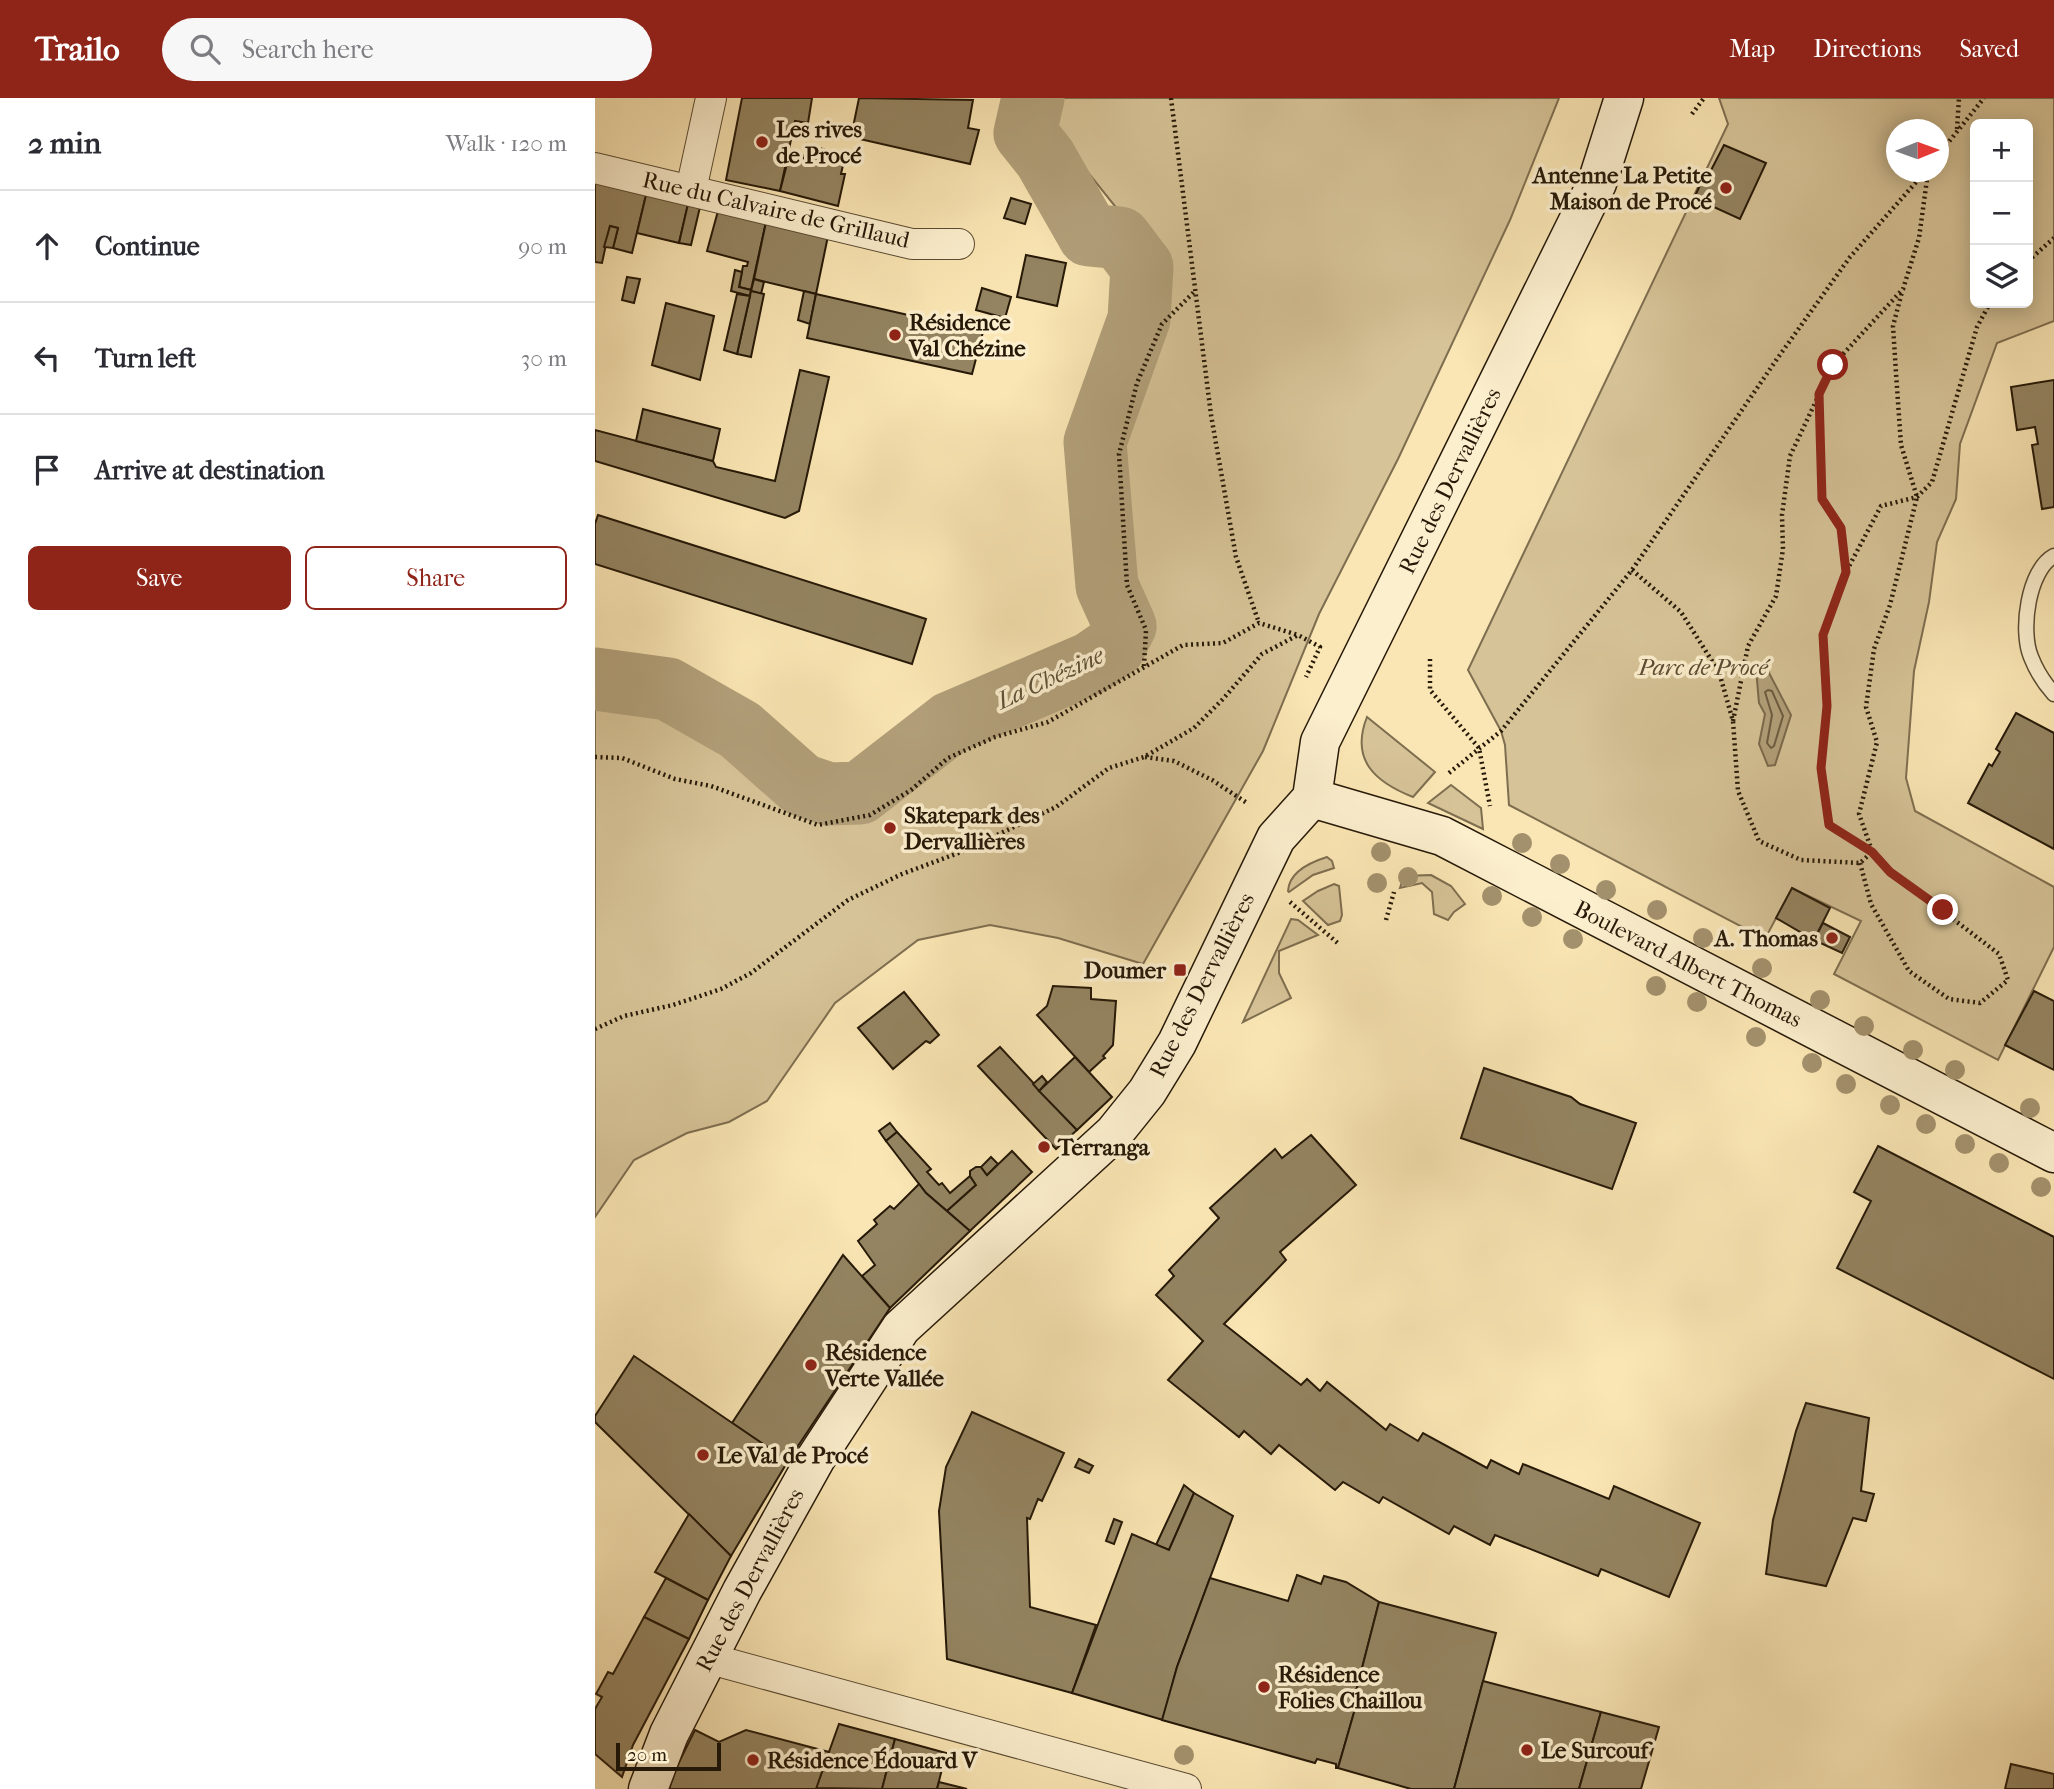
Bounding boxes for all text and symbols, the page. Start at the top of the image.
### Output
search box [162,18,652,81]
text: Trailo [35,30,120,69]
icon: search [186,30,224,68]
text: Search here [242,34,374,65]
text: Map [1729,35,1775,63]
text: Directions [1813,35,1921,63]
text: Saved [1959,35,2019,63]
place label: Les rives de Procé [776,116,862,169]
north arrow [1886,119,1949,182]
map controls [1970,119,2033,308]
button: + [1970,119,2033,182]
text: 2 min [28,126,101,161]
text: Walk · 120 m [446,130,567,157]
marker: Les rives de Procé [754,134,770,150]
place label: Antenne La Petite Maison de Procé [1531,162,1713,215]
street label: Rue du Calvaire de Grillaud [640,166,913,254]
marker: Antenne La Petite Maison de Procé [1718,180,1734,196]
button: − [1970,182,2033,245]
icon: ahead [28,227,66,265]
text: Continue [95,231,200,262]
text: 90 m [518,233,567,260]
button: layers [1970,245,2033,308]
place label: Résidence Val Chézine [908,309,1026,362]
marker: Résidence Val Chézine [887,327,903,343]
icon: left [28,339,66,377]
text: Turn left [95,343,196,374]
text: 30 m [521,345,567,372]
route start [1817,349,1848,380]
street label: Rue des Dervallières [1393,384,1507,578]
icon: arrive [28,451,66,489]
text: Arrive at destination [95,455,325,486]
button: Save [28,546,291,610]
button: Share [305,546,567,610]
water label: La Chézine [990,641,1109,716]
park label: Parc de Procé [1637,654,1771,681]
place label: Skatepark des Dervallières [904,802,1040,855]
marker: Skatepark des Dervallières [882,820,898,836]
street label: Rue des Dervallières [1144,888,1260,1082]
route end [1927,894,1958,925]
street label: Boulevard Albert Thomas [1570,895,1806,1033]
place label: A. Thomas [1713,925,1819,952]
marker: A. Thomas [1824,930,1840,946]
place label: Doumer [1084,957,1167,984]
marker: Doumer [1172,962,1188,978]
place label: Terranga [1057,1134,1151,1161]
marker: Terranga [1036,1139,1052,1155]
place label: Résidence Verte Vallée [824,1339,945,1392]
marker: Résidence Verte Vallée [803,1357,819,1373]
place label: Le Val de Procé [717,1442,869,1469]
marker: Le Val de Procé [695,1447,711,1463]
street label: Rue des Dervallières [690,1484,810,1676]
place label: Résidence Folies Chaillou [1277,1661,1423,1714]
marker: Résidence Folies Chaillou [1256,1679,1272,1695]
place label: Le Surcouf [1541,1737,1653,1764]
scale bar [616,1740,721,1772]
marker: Le Surcouf [1519,1742,1535,1758]
text: 20 m [627,1744,667,1766]
place label: Résidence Édouard V [767,1746,979,1774]
marker: Résidence Édouard V [745,1752,761,1768]

